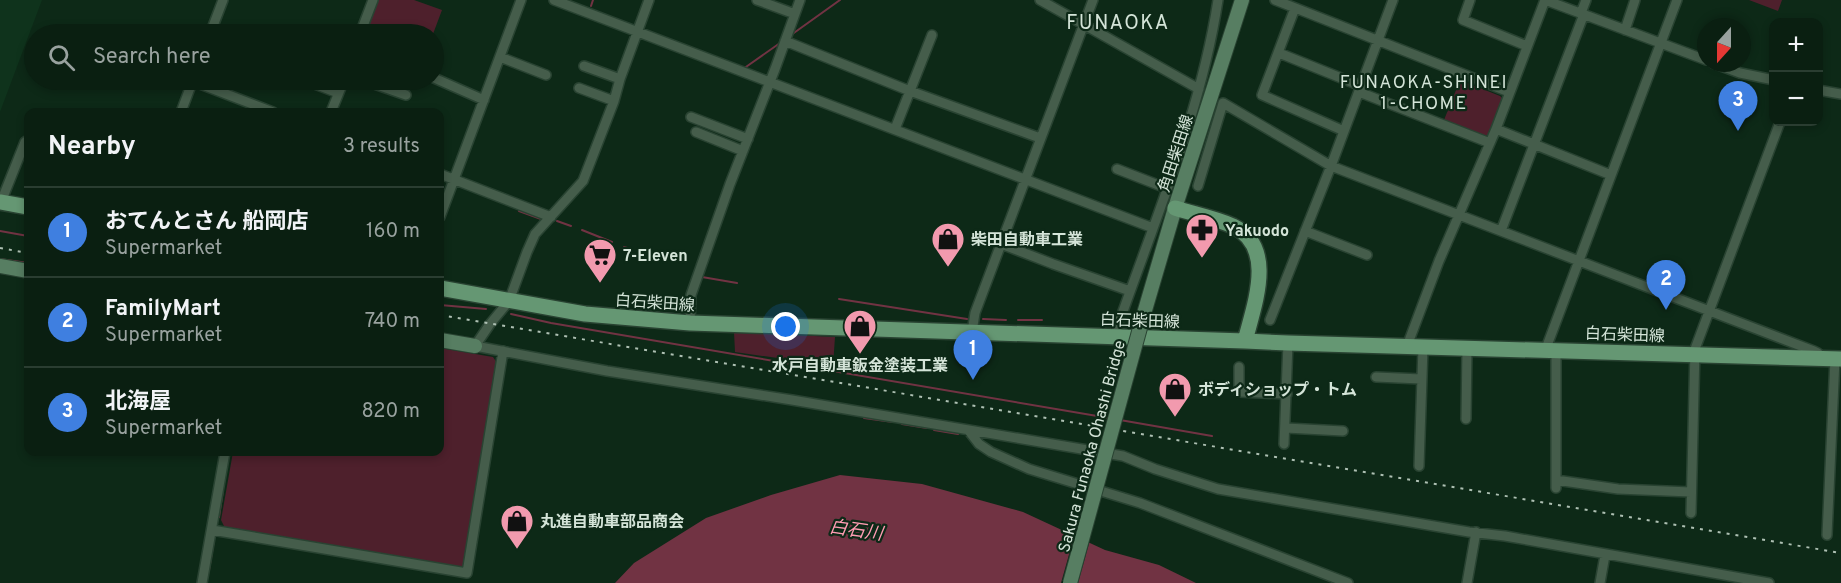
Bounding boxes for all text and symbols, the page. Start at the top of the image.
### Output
district label: FUNAOKA [1066,11,1170,37]
north arrow [1697,18,1751,72]
map controls [1769,18,1823,126]
button: + [1769,18,1823,72]
search box [24,24,444,90]
icon: search [45,41,78,74]
text: Search here [93,44,211,71]
district label: FUNAOKA-SHINEI 1-CHOME [1340,72,1508,116]
button: − [1769,72,1823,126]
pin: 3 [1718,82,1758,131]
street label: 角田柴田線 [1155,112,1199,195]
text: Nearby [48,131,136,164]
text: 3 results [343,134,420,160]
text: おてんとさん 船岡店 [105,209,309,236]
pharmacy icon: Yakuodo [1184,212,1220,259]
text: 1 [64,219,72,245]
text: 160 m [366,219,420,245]
shop icon: 柴田自動車工業 [930,221,966,268]
place label: Yakuodo [1225,222,1289,242]
place label: 柴田自動車工業 [971,231,1083,251]
text: Supermarket [105,236,222,262]
supermarket icon: 7-Eleven [582,237,618,284]
place label: 7-Eleven [623,247,688,267]
pin: 2 [1646,260,1686,310]
street label: 白石柴田線 [614,291,695,317]
text: FamilyMart [105,296,221,323]
shop icon: 水戸自動車鈑金塗装工業 [842,308,878,355]
text: 2 [61,309,74,335]
text: 740 m [365,309,420,335]
street label: 白石柴田線 [1100,311,1180,333]
your location [771,312,800,341]
text: Supermarket [105,323,222,349]
street label: 白石柴田線 [1585,325,1665,347]
pin: 1 [954,330,992,380]
street label: Sakura Funaoka Ohashi Bridge [1055,338,1131,555]
place label: 水戸自動車鈑金塗装工業 [772,357,948,377]
shop icon: ボディショップ・トム [1157,371,1193,418]
place label: ボディショップ・トム [1198,381,1357,401]
text: 北海屋 [105,389,171,416]
text: 3 [62,399,74,425]
text: 820 m [361,399,420,425]
text: Supermarket [105,416,222,442]
shop icon: 丸進自動車部品商会 [499,503,535,550]
place label: 丸進自動車部品商会 [540,513,684,533]
water label: 白石川 [827,516,886,547]

